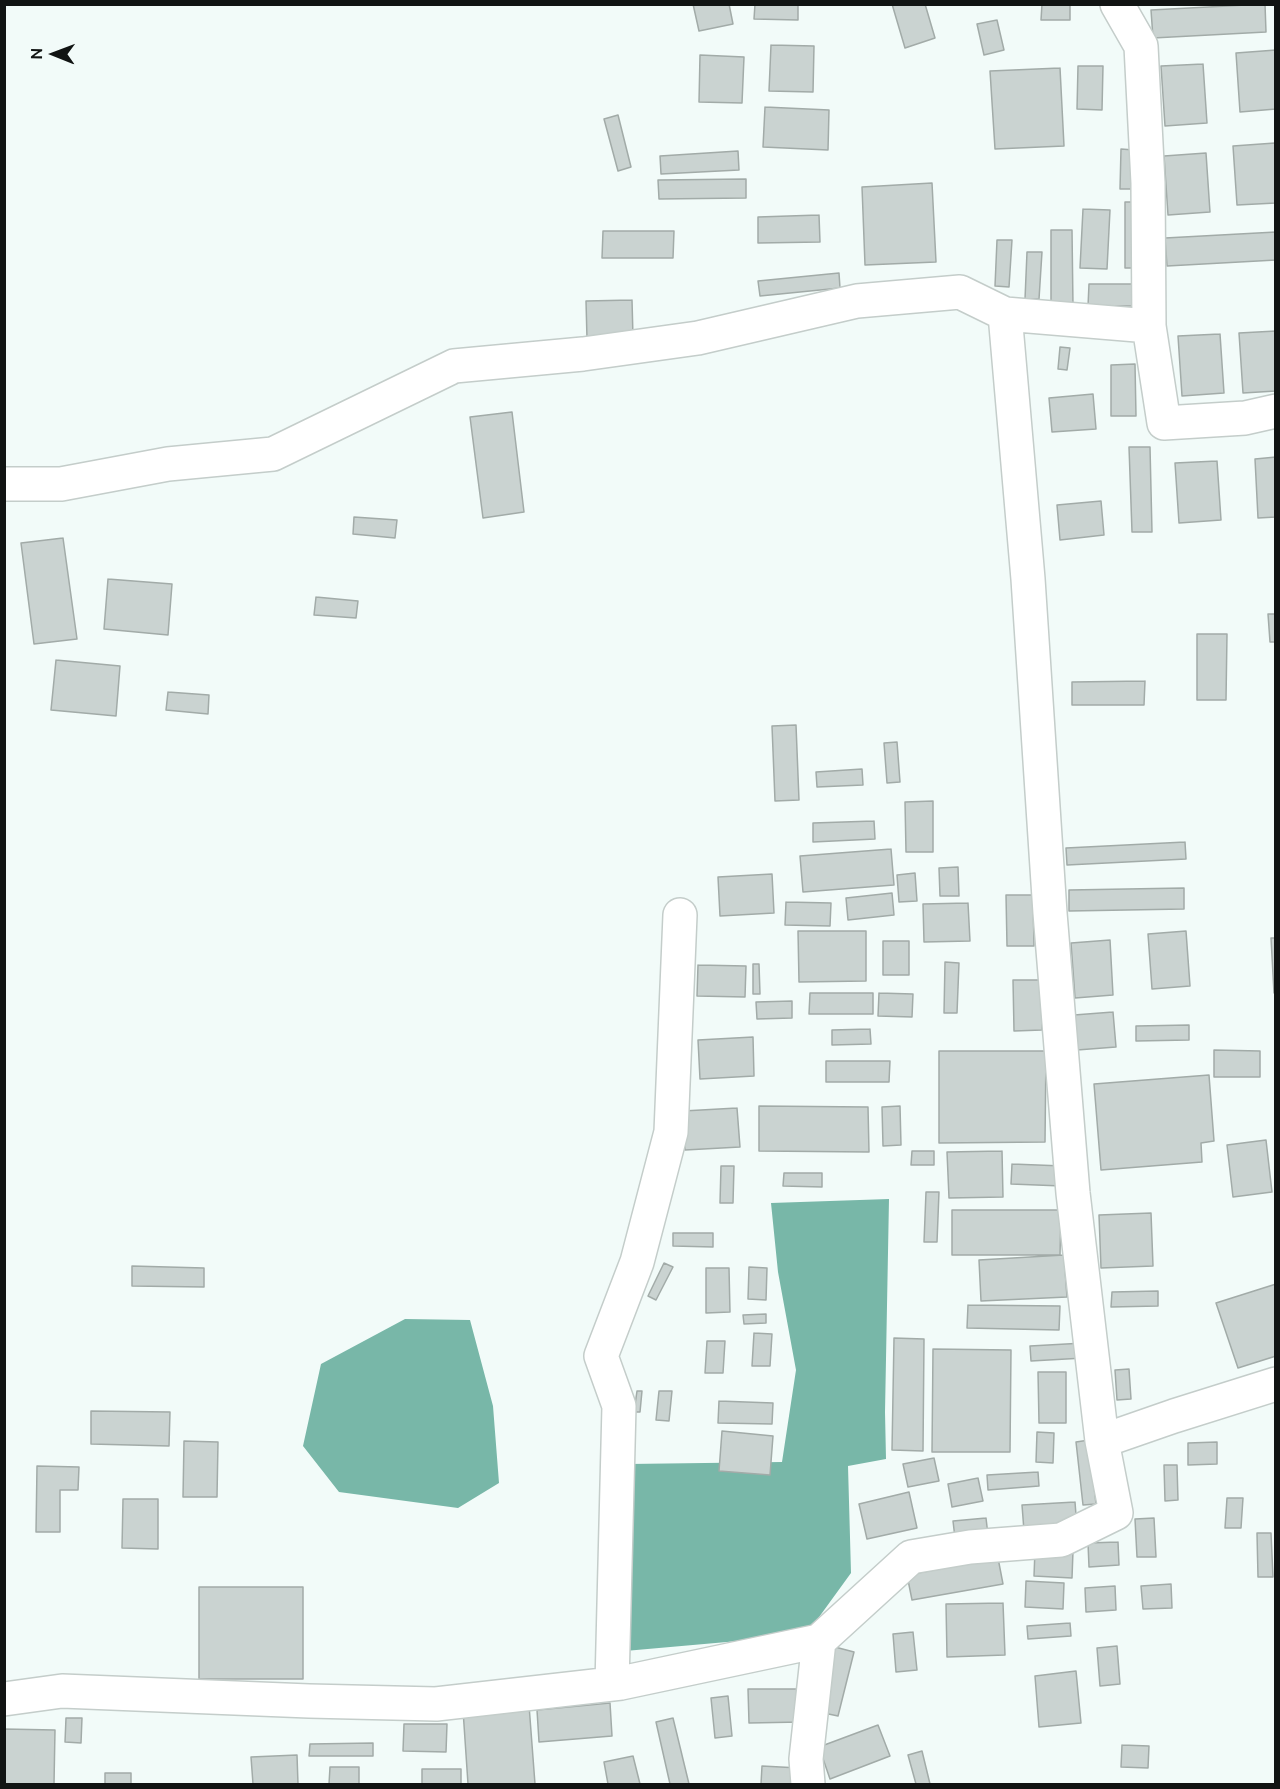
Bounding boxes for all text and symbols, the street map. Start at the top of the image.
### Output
north arrow [24,24,84,84]
text: N [27,48,45,60]

